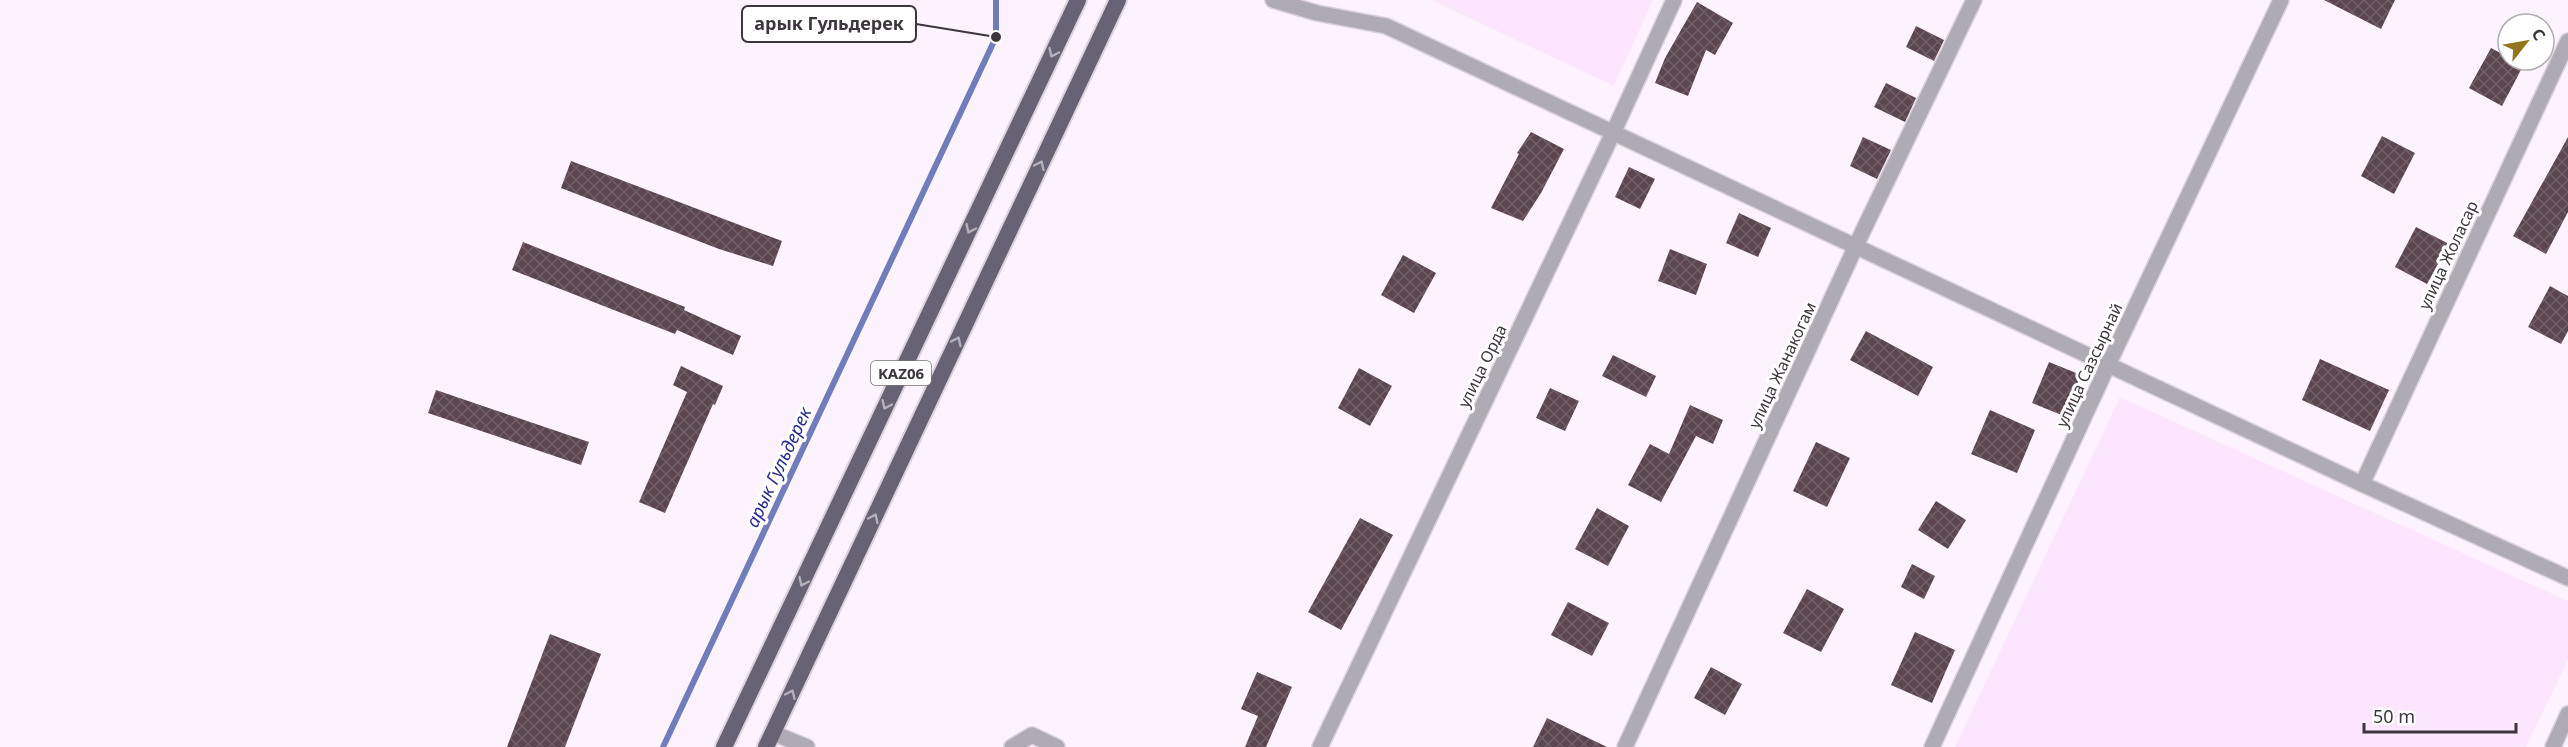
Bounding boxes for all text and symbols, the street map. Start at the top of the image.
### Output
callout: арык Гульдерек [742,6,916,42]
text: арык Гульдерек [754,11,904,35]
north arrow [2496,12,2556,72]
text: С [2527,24,2551,44]
one-way arrow [1049,46,1061,57]
one-way arrow [1033,160,1045,171]
street label: улица Жоласар [2413,197,2483,313]
one-way arrow [965,223,977,234]
street label: улица Жанакогам [1743,298,1821,432]
street label: улица Сазсырнай [2051,299,2127,431]
street label: улица Орда [1452,321,1512,411]
one-way arrow [950,337,962,348]
road number: KАZ06 [871,361,931,385]
one-way arrow [882,399,894,410]
water label: арык Гульдерек [740,402,817,531]
one-way arrow [867,513,879,524]
one-way arrow [798,575,810,586]
one-way arrow [784,690,796,701]
scale bar [2364,696,2516,734]
text: 50 m [2373,704,2415,728]

